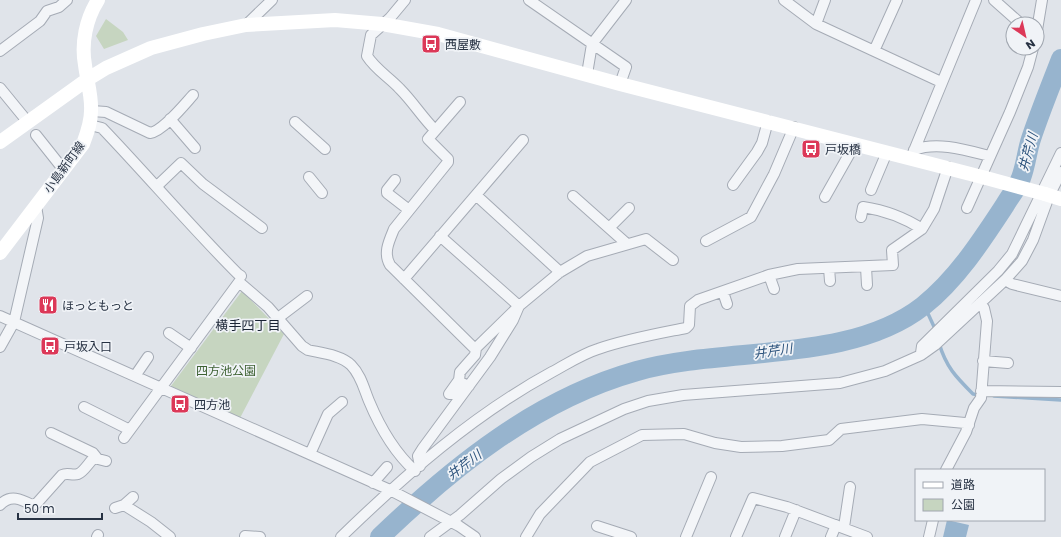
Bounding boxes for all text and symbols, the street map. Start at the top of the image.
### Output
north arrow [1005,16,1045,56]
bus stop icon: 西屋敷 [420,33,442,55]
text: N [1023,35,1038,53]
place label: 西屋敷 [445,36,481,53]
water label: 井芹川 [1013,129,1043,173]
street label: 小島新町線 [39,138,89,196]
bus stop icon: 戸坂橋 [800,138,822,160]
place label: 戸坂橋 [825,141,861,158]
restaurant icon: ほっともっと [37,294,59,316]
place label: ほっともっと [62,297,134,314]
district label: 横手四丁目 [215,316,281,335]
bus stop icon: 戸坂入口 [39,335,61,357]
place label: 戸坂入口 [64,338,112,355]
water label: 井芹川 [752,339,796,363]
park label: 四方池公園 [196,362,256,379]
bus stop icon: 四方池 [169,393,191,415]
place label: 四方池 [194,396,230,413]
water label: 井芹川 [443,444,487,484]
legend [915,469,1045,521]
text: 道路 [951,476,975,493]
scale bar [18,495,102,521]
text: 公園 [951,496,975,513]
text: 50 m [24,500,55,517]

